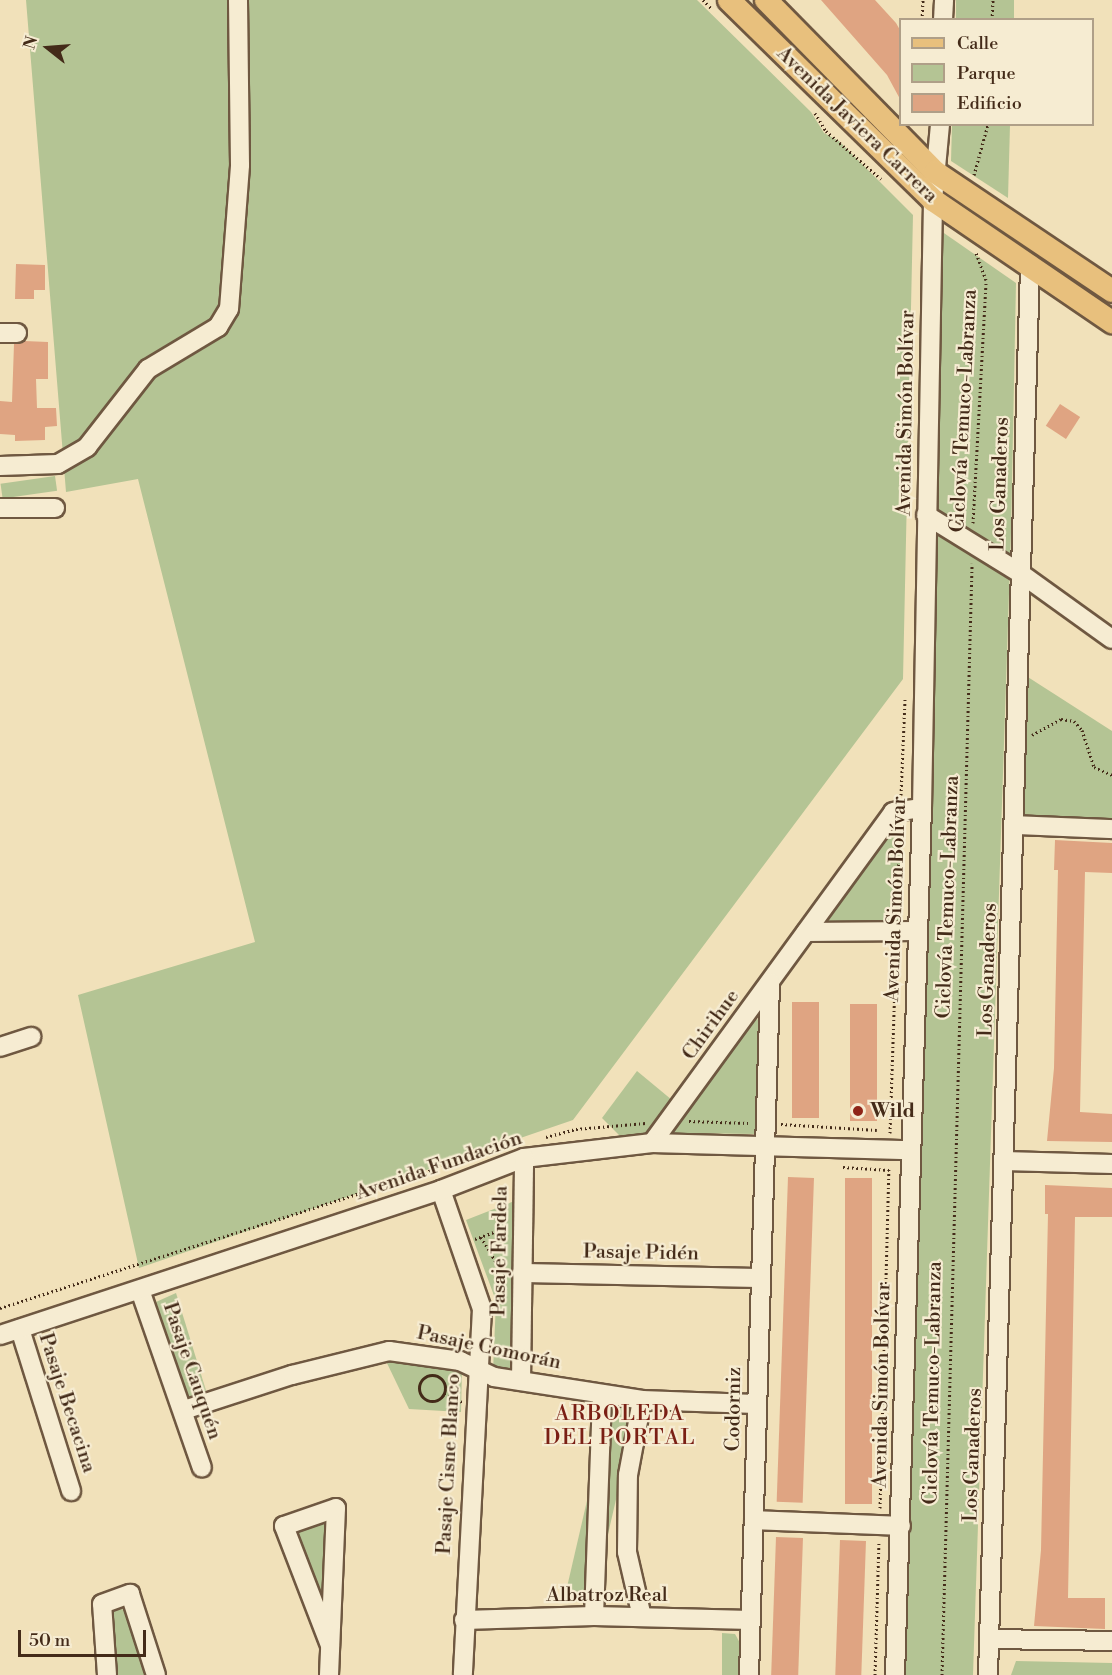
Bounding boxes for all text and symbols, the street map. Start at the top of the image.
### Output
north arrow [18,18,78,78]
legend [899,18,1094,126]
text: Calle [957,32,998,55]
text: N [19,34,42,52]
street label: Avenida Javiera Carrera [771,42,943,208]
text: Parque [957,62,1016,85]
text: Edificio [957,92,1022,115]
street label: Ciclovía Temuco-Labranza [946,289,982,533]
street label: Avenida Simón Bolívar [892,310,920,516]
street label: Los Ganaderos [986,417,1014,551]
street label: Ciclovía Temuco-Labranza [932,775,964,1019]
street label: Avenida Simón Bolívar [880,796,912,1002]
street label: Los Ganaderos [974,903,1002,1037]
street label: Chirihue [677,985,745,1065]
place label: Wild [870,1099,915,1123]
marker: Wild [851,1104,865,1118]
street label: Avenida Fundación [353,1126,525,1206]
street label: Pasaje Fardela [487,1186,513,1316]
street label: Pasaje Pidén [583,1240,699,1266]
street label: Ciclovía Temuco-Labranza [919,1261,947,1505]
street label: Avenida Simón Bolívar [868,1282,896,1488]
street label: Pasaje Cauquén [157,1299,227,1443]
street label: Pasaje Comorán [415,1321,563,1375]
street label: Pasaje Becacina [33,1330,101,1476]
street label: Codorniz [721,1366,747,1452]
street label: Pasaje Cisne Blanco [432,1373,466,1555]
street label: Los Ganaderos [959,1388,987,1522]
district label: ARBOLEDA DEL PORTAL [544,1401,696,1451]
street label: Albatroz Real [546,1583,668,1607]
scale bar [21,1618,148,1656]
text: 50 m [29,1629,70,1652]

